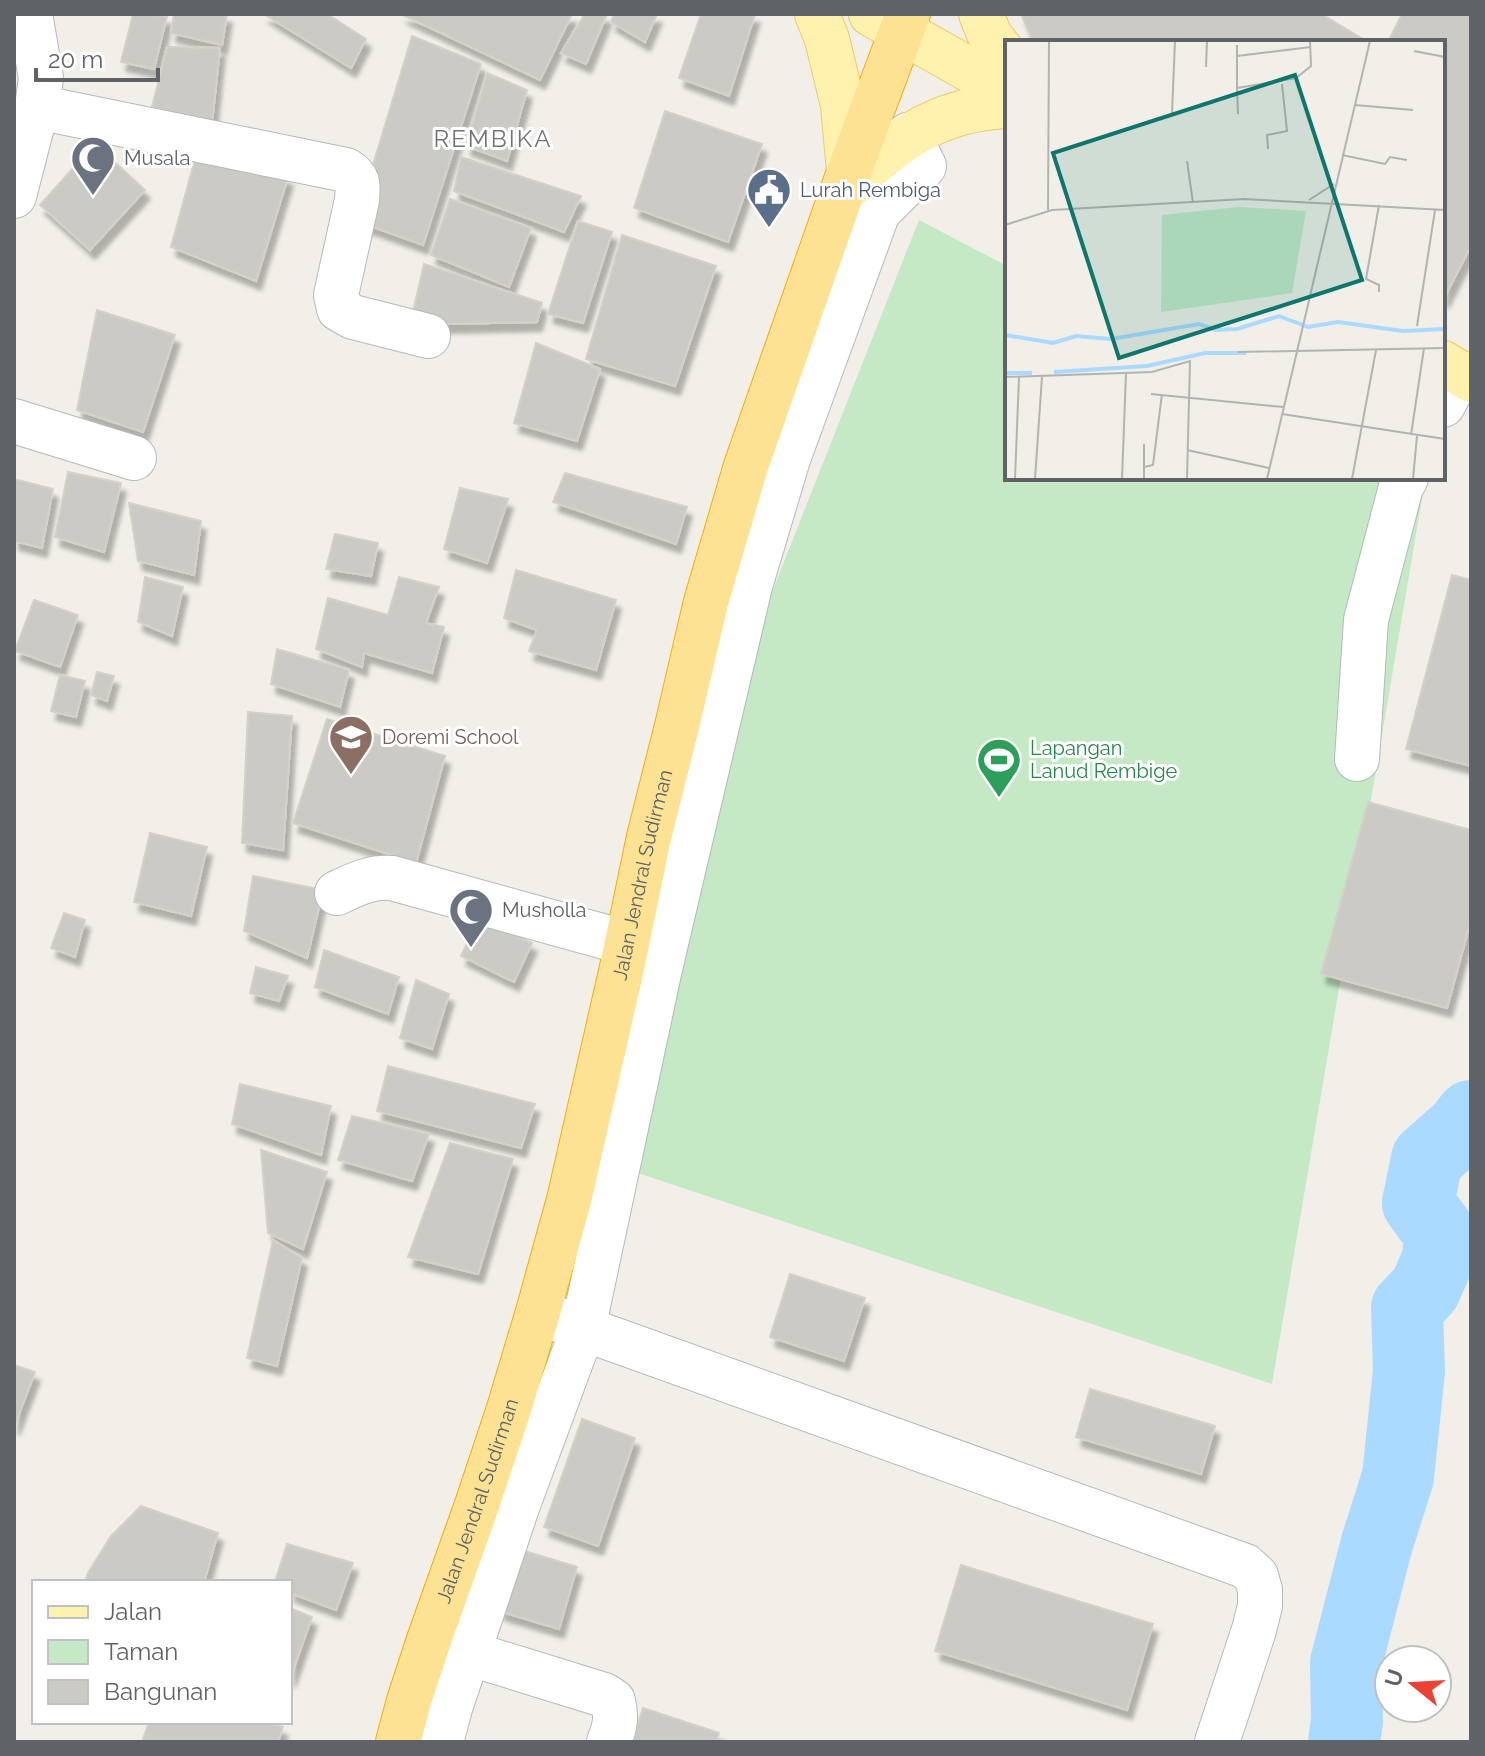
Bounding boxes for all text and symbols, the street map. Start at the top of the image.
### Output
scale bar [36,32,158,82]
inset map [1005,40,1445,480]
text: 20 m [48,45,103,74]
district label: REMBIKA [434,124,552,153]
mosque icon: Musala [69,134,117,197]
place label: Musala [124,146,190,170]
public building icon: Lurah Rembiga [745,166,793,229]
place label: Lurah Rembiga [800,178,941,202]
school or university icon: Doremi School [327,713,375,776]
place label: Doremi School [382,725,519,749]
sports icon: Lapangan Lanud Rembige [975,736,1023,799]
place label: Lapangan Lanud Rembige [1030,736,1178,783]
street label: Jalan Jendral Sudirman [608,767,678,982]
mosque icon: Musholla [447,886,495,949]
place label: Musholla [502,898,586,922]
street label: Jalan Jendral Sudirman [431,1396,523,1606]
legend [32,1580,292,1724]
text: Jalan [104,1597,162,1626]
text: Taman [104,1637,178,1666]
north arrow [1373,1644,1453,1724]
text: U [1379,1666,1409,1690]
text: Bangunan [104,1677,217,1706]

